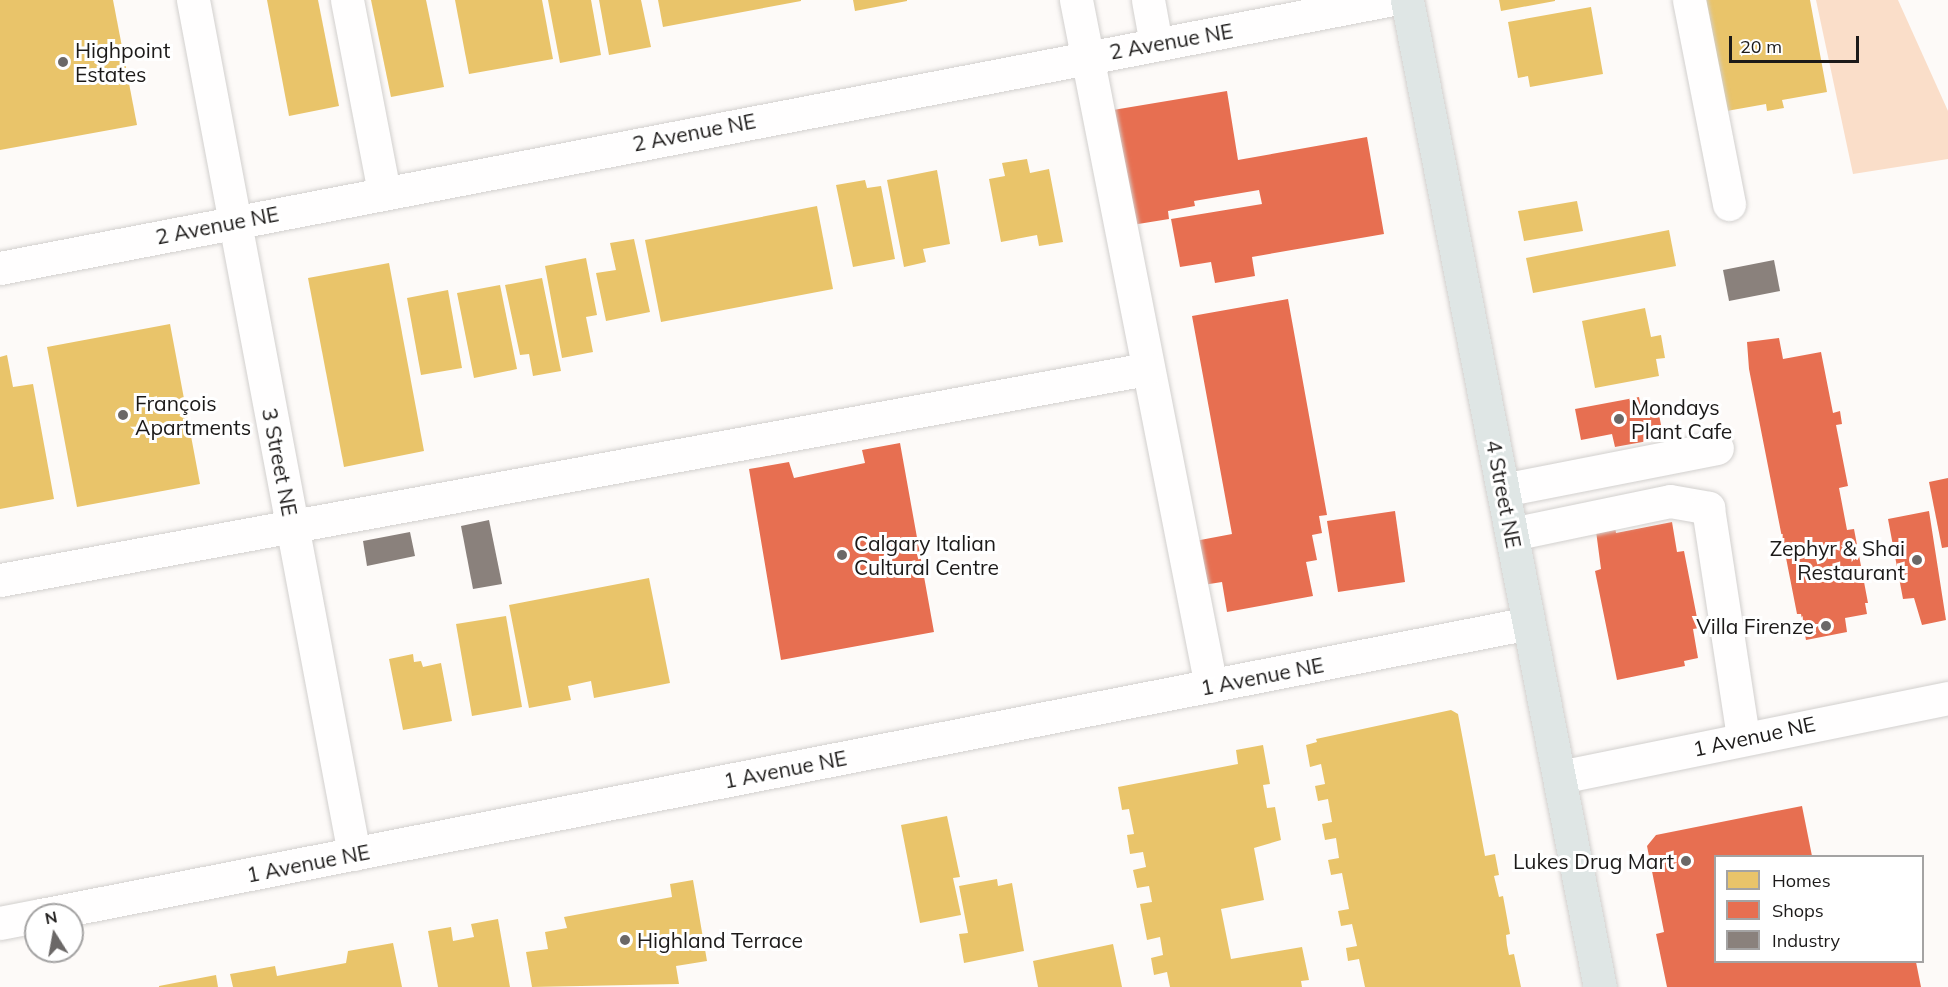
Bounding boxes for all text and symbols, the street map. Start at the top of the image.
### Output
street label: 2 Avenue NE [1107,18,1235,64]
scale bar [1732,24,1862,62]
text: 20 m [1740,35,1782,58]
place label: Highpoint Estates [75,37,170,87]
marker: Highpoint Estates [56,55,70,69]
street label: 2 Avenue NE [630,108,758,156]
street label: 2 Avenue NE [153,201,281,249]
place label: François Apartments [135,390,251,440]
place label: Mondays Plant Cafe [1631,394,1732,444]
street label: 3 Street NE [257,406,303,518]
marker: François Apartments [116,408,130,422]
marker: Mondays Plant Cafe [1612,412,1626,426]
street label: 4 Street NE [1481,438,1527,550]
place label: Calgary Italian Cultural Centre [854,530,999,580]
place label: Zephyr & Shai Restaurant [1770,535,1905,585]
marker: Calgary Italian Cultural Centre [835,548,849,562]
marker: Zephyr & Shai Restaurant [1910,553,1924,567]
place label: Villa Firenze [1696,613,1814,639]
marker: Villa Firenze [1819,619,1833,633]
street label: 1 Avenue NE [1198,652,1326,700]
street label: 1 Avenue NE [1690,711,1818,761]
street label: 1 Avenue NE [721,745,849,793]
street label: 1 Avenue NE [244,839,372,887]
place label: Lukes Drug Mart [1513,848,1674,874]
marker: Lukes Drug Mart [1679,854,1693,868]
legend [1714,855,1924,963]
text: Homes [1772,869,1831,892]
text: Shops [1772,899,1824,922]
north arrow [24,903,84,963]
text: N [43,906,59,928]
place label: Highland Terrace [637,927,803,953]
text: Industry [1772,929,1840,952]
marker: Highland Terrace [618,933,632,947]

